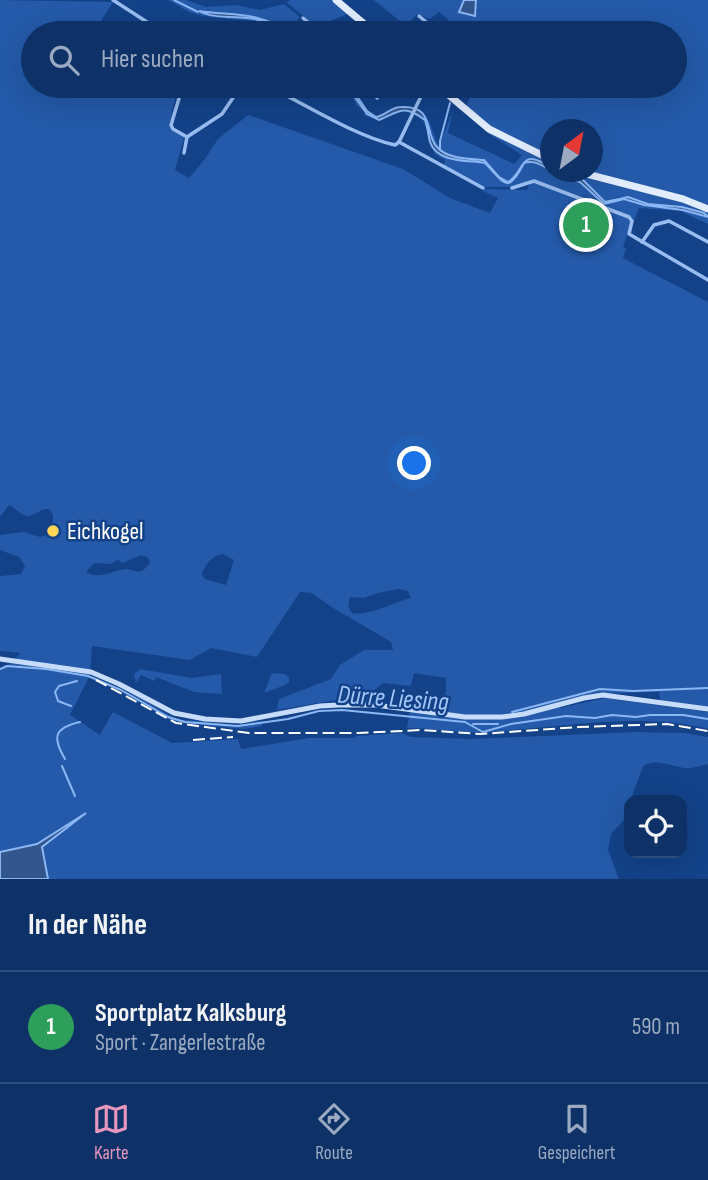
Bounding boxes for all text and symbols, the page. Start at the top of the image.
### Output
search box [21,21,687,98]
icon: search [45,41,83,79]
text: Hier suchen [101,44,204,75]
north arrow [540,119,603,182]
pin: 1 [563,199,609,251]
your location [397,446,431,480]
place label: Eichkogel [67,517,144,546]
marker: Eichkogel [45,523,61,539]
water label: Dürre Liesing [336,680,450,718]
map controls [624,795,687,858]
button: locate [624,795,687,858]
text: In der Nähe [28,907,147,943]
text: Sportplatz Kalksburg [95,998,286,1029]
text: 1 [46,1013,56,1041]
text: 590 m [632,1013,680,1041]
text: Sport · Zangerlestraße [95,1029,265,1057]
tab: Karte [92,1100,130,1165]
tab: Route [315,1100,353,1165]
tab: Gespeichert [538,1100,616,1165]

